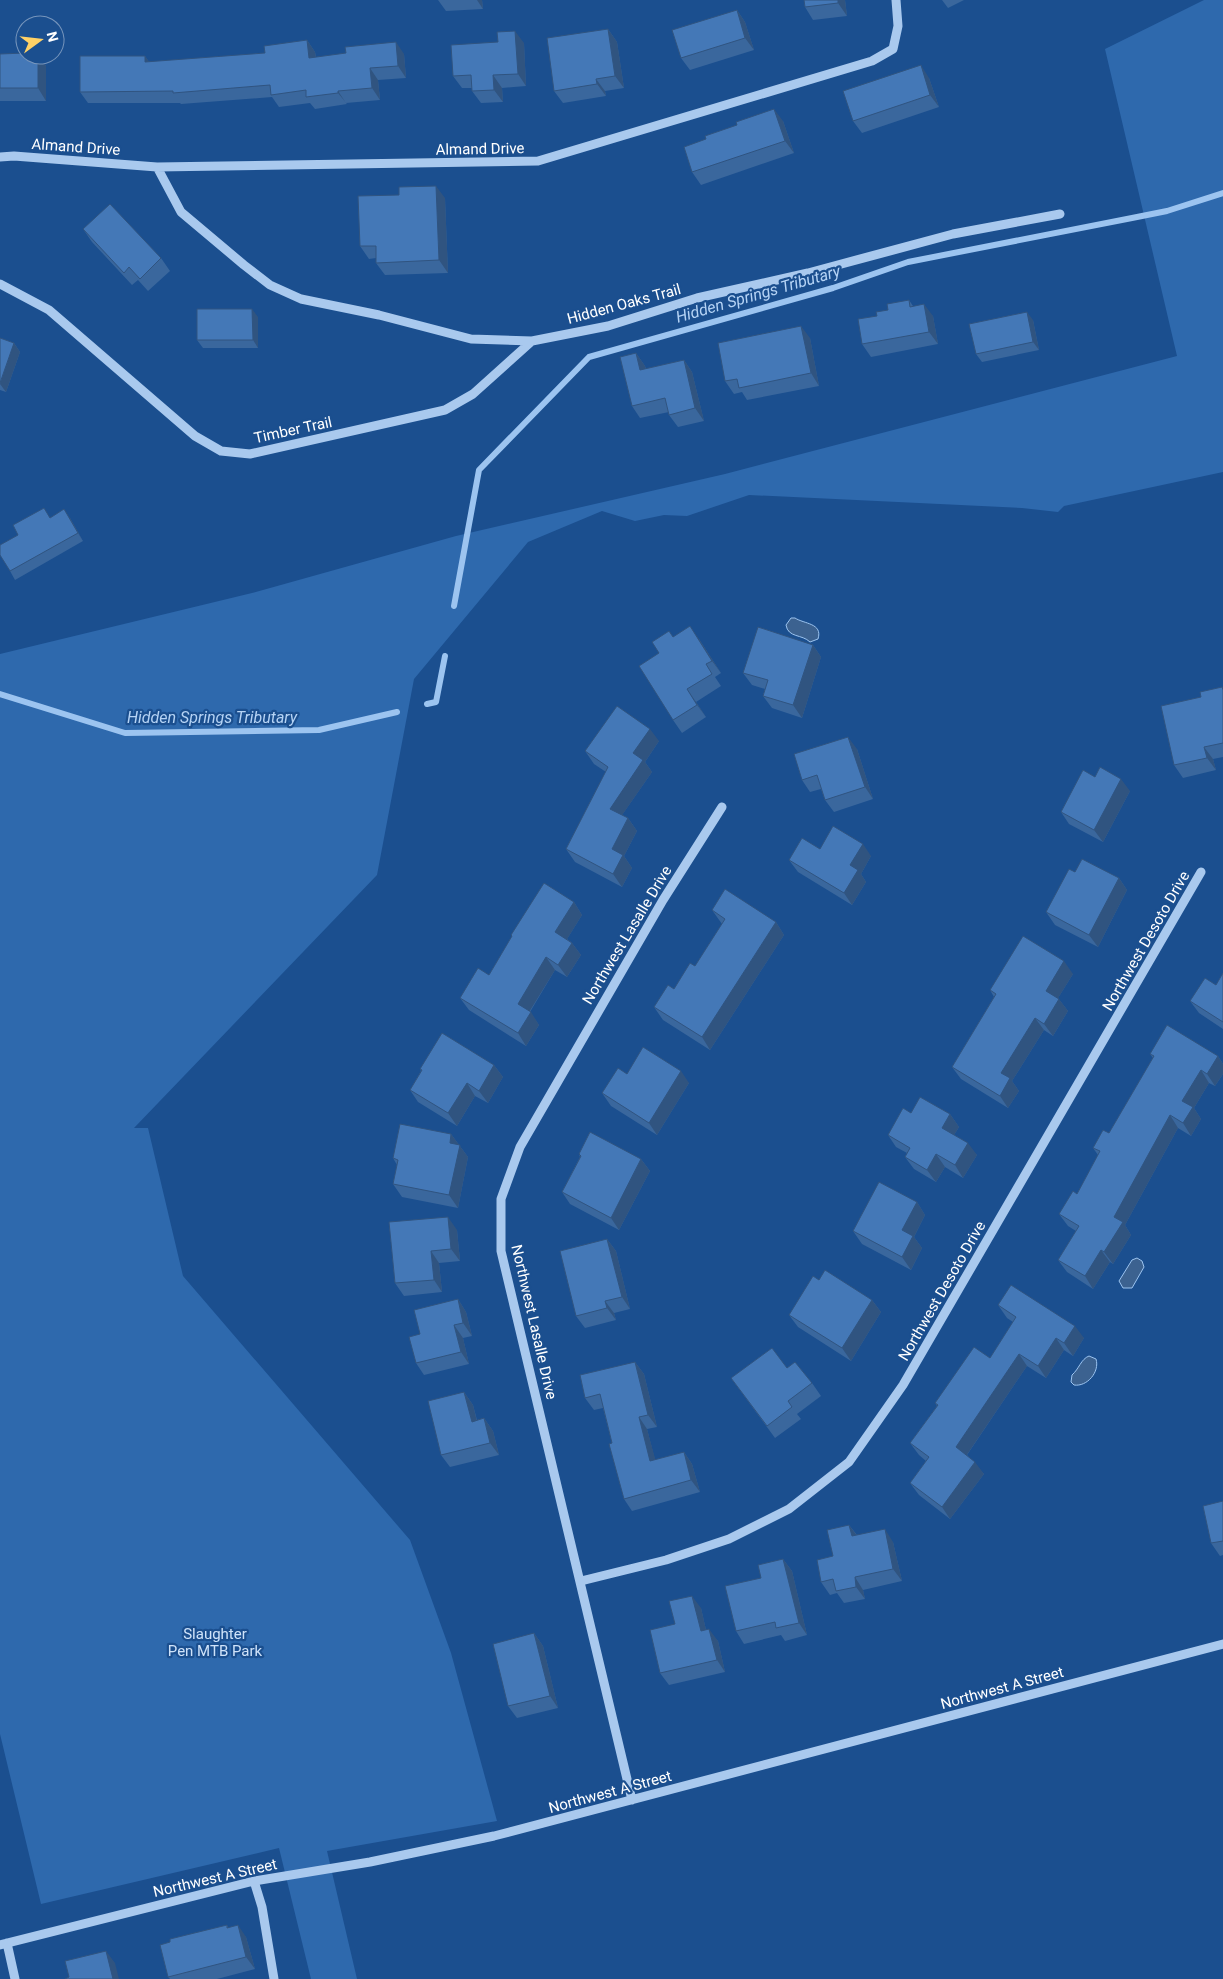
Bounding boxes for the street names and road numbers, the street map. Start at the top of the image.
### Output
street label: Almand Drive [31,135,121,159]
street label: Almand Drive [435,139,525,159]
street label: Hidden Oaks Trail [565,280,683,328]
street label: Timber Trail [252,413,334,447]
street label: Northwest Lasalle Drive [579,862,675,1007]
street label: Northwest Desoto Drive [1099,868,1193,1014]
street label: Northwest Desoto Drive [895,1218,989,1364]
street label: Northwest Lasalle Drive [507,1243,561,1401]
street label: Northwest A Street [939,1663,1066,1713]
street label: Northwest A Street [547,1767,674,1817]
street label: Northwest A Street [151,1855,279,1901]

